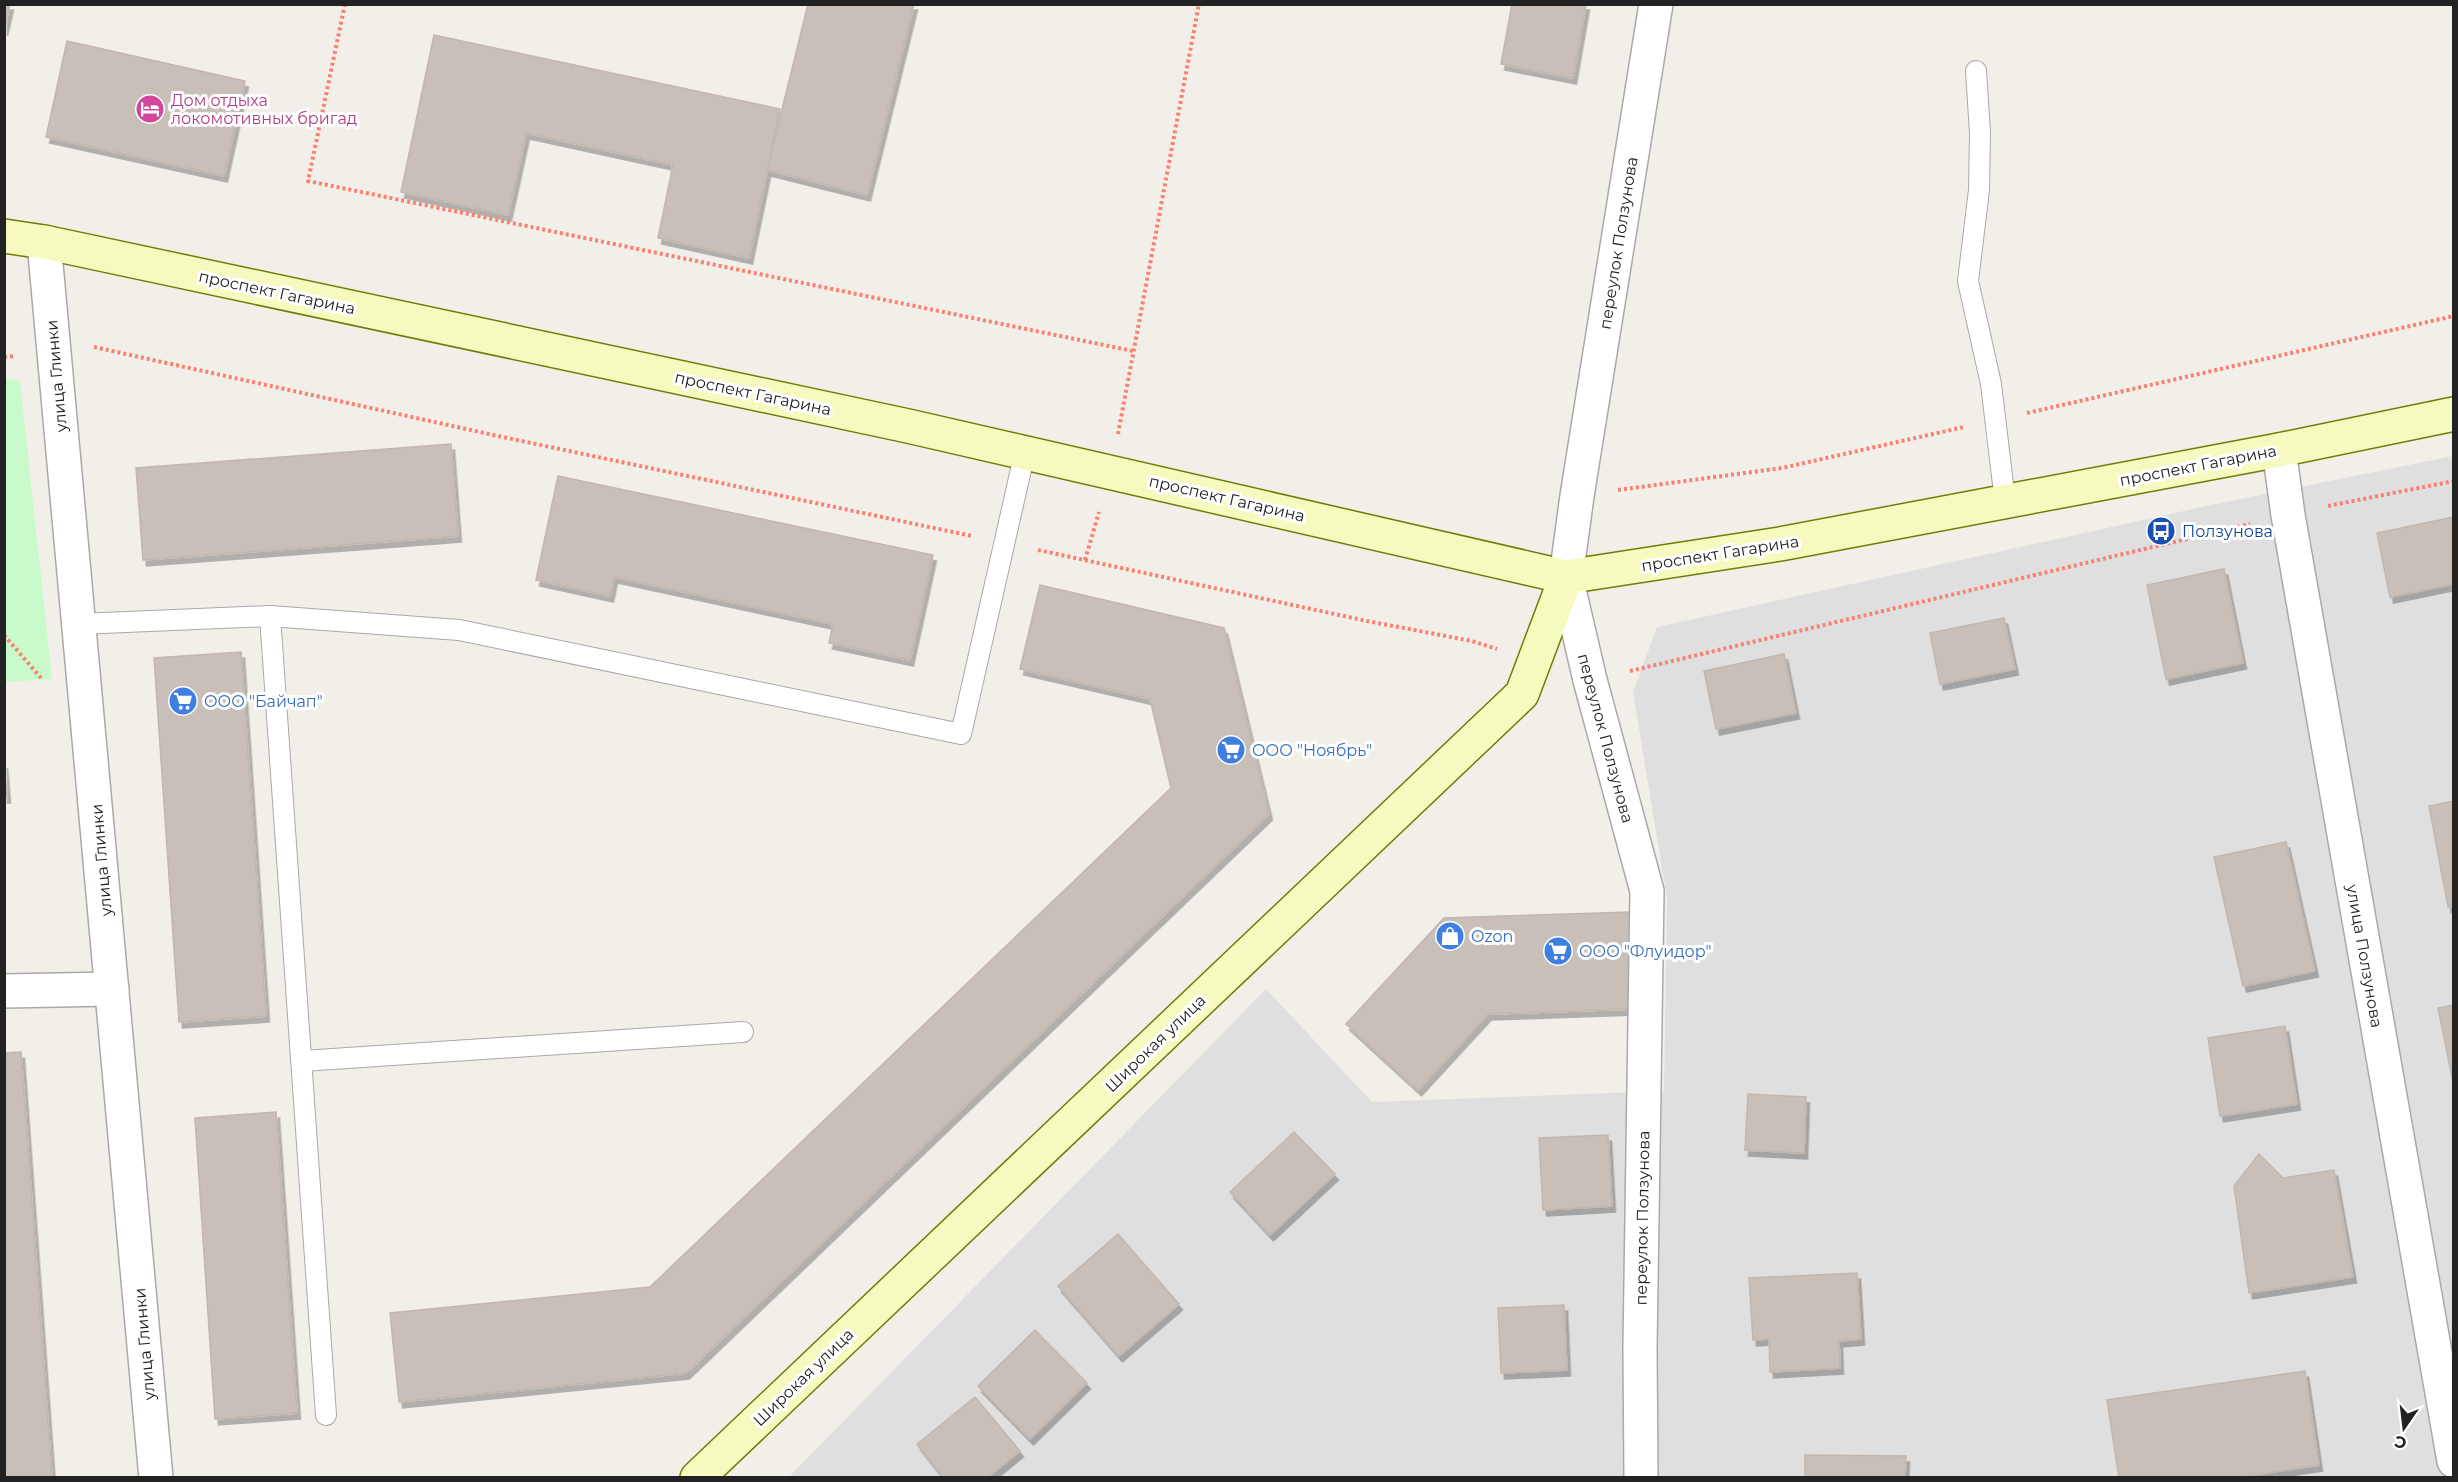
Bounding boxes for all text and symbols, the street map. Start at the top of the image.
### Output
place label: Дом отдыха локомотивных бригад [171,91,357,128]
hotel icon: Дом отдыха локомотивных бригад [134,93,166,125]
street label: переулок Ползунова [1595,155,1642,331]
street label: проспект Гагарина [197,267,357,318]
street label: улица Глинки [42,319,71,434]
street label: проспект Гагарина [673,368,833,419]
street label: проспект Гагарина [2118,441,2278,490]
street label: проспект Гагарина [1147,471,1307,526]
bus stop icon: Ползунова [2145,515,2177,547]
place label: Ползунова [2182,522,2273,541]
street label: проспект Гагарина [1640,532,1800,575]
street label: переулок Ползунова [1574,651,1637,825]
supermarket icon: ООО "Байчап" [167,685,199,717]
place label: ООО "Байчап" [204,692,323,711]
supermarket icon: ООО "Ноябрь" [1215,734,1247,766]
place label: ООО "Ноябрь" [1252,741,1372,760]
street label: улица Глинки [87,803,116,918]
street label: улица Ползунова [2342,882,2386,1029]
shop icon: Ozon [1434,920,1466,952]
place label: Ozon [1471,927,1513,946]
supermarket icon: ООО "Флуидор" [1542,935,1574,967]
place label: ООО "Флуидор" [1579,942,1712,961]
street label: Широкая улица [1101,991,1209,1096]
street label: переулок Ползунова [1631,1131,1654,1305]
street label: улица Глинки [130,1287,159,1402]
street label: Широкая улица [749,1325,857,1430]
north arrow [2374,1398,2434,1458]
text: С [2392,1431,2408,1453]

